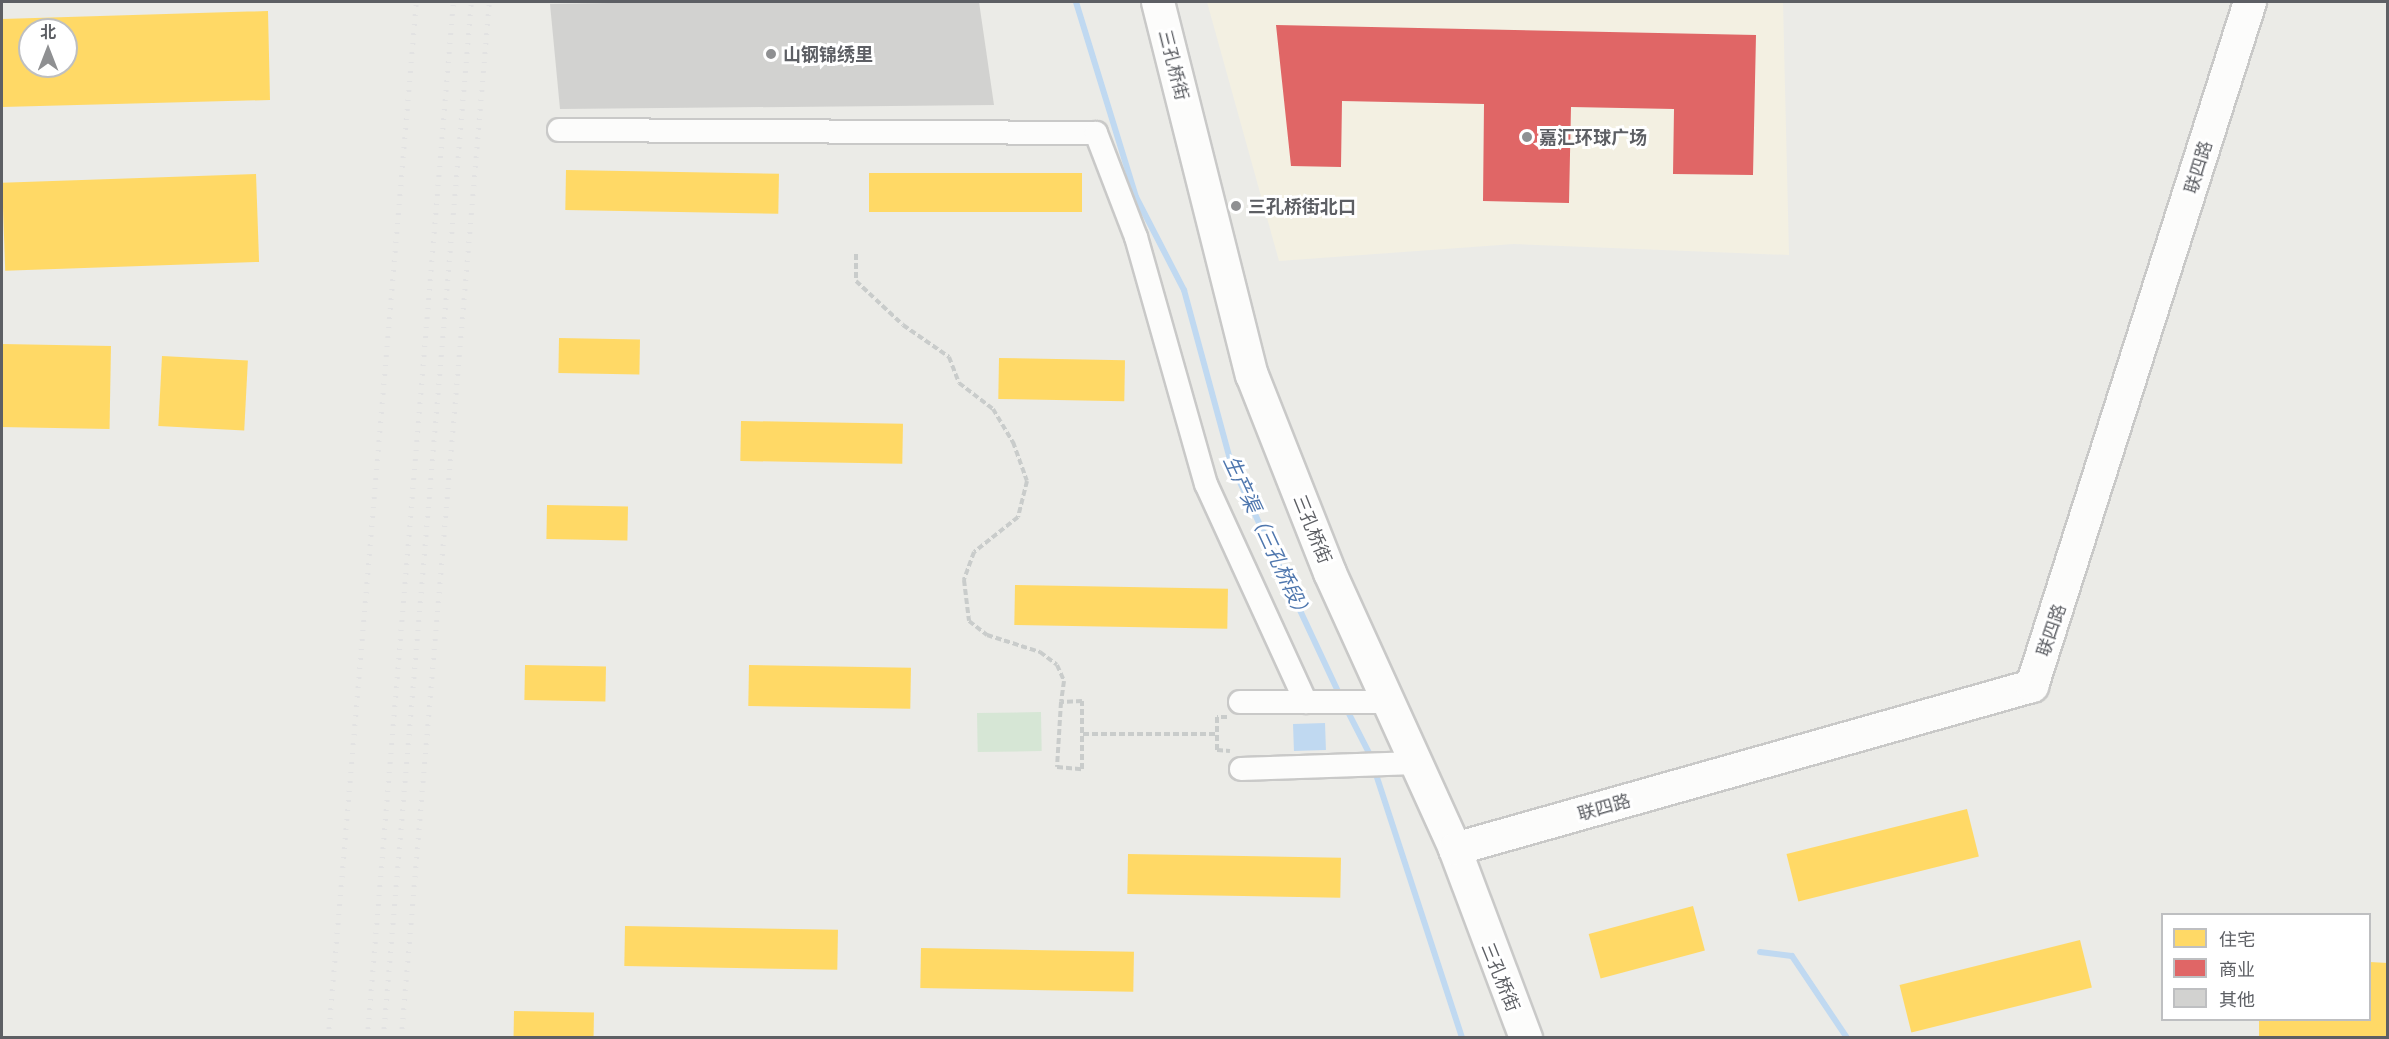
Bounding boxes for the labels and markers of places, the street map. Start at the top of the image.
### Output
place label: 山钢锦绣里 [783,43,873,65]
marker: 山钢锦绣里 [764,47,778,61]
place label: 嘉汇环球广场 [1539,126,1647,148]
marker: 嘉汇环球广场 [1520,130,1534,144]
place label: 三孔桥街北口 [1248,195,1356,217]
marker: 三孔桥街北口 [1229,199,1243,213]

